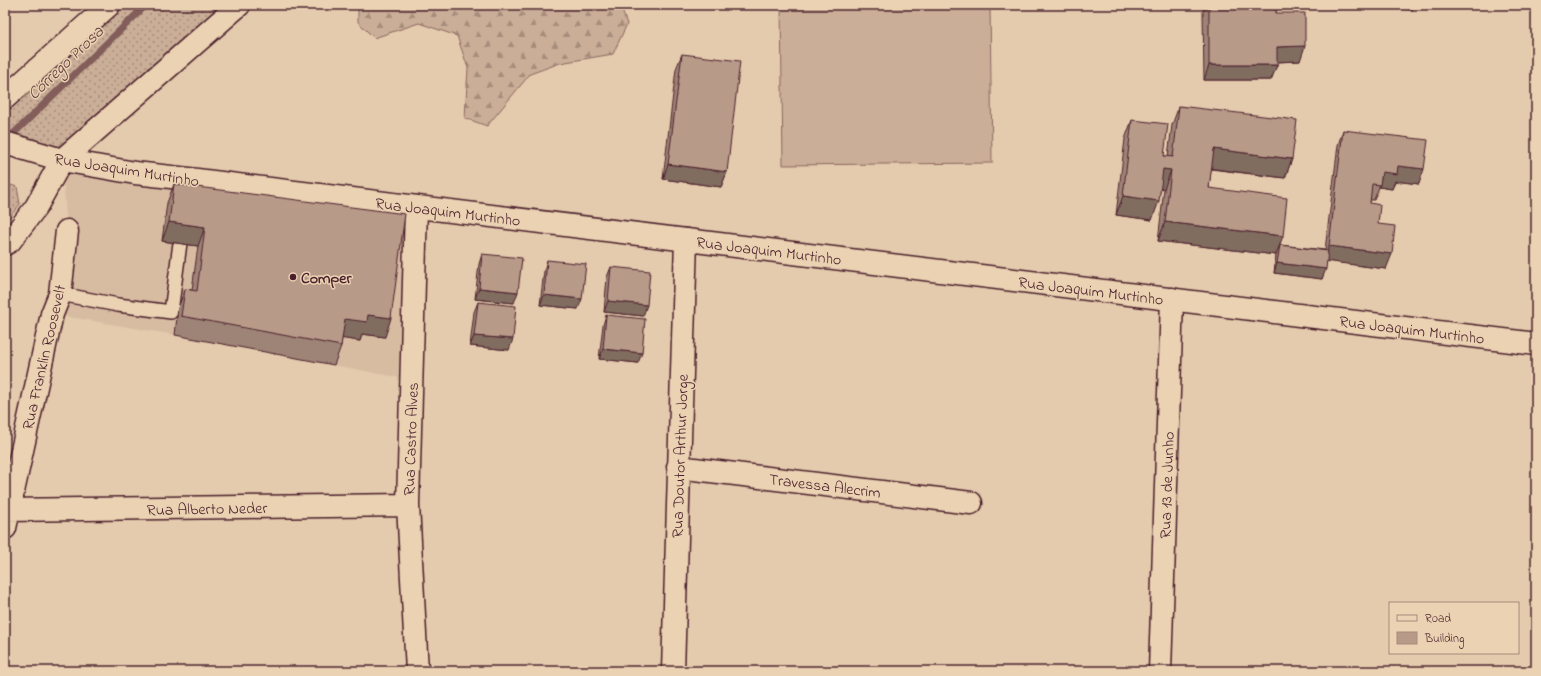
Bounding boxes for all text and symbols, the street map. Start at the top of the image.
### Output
water label: Córrego Prosa [22,20,111,107]
street label: Rua Joaquim Murtinho [53,148,201,194]
street label: Rua Joaquim Murtinho [374,192,522,234]
street label: Rua Joaquim Murtinho [695,231,843,273]
place label: Comper [301,267,352,291]
street label: Rua Joaquim Murtinho [1017,271,1165,313]
marker: Comper [288,272,298,282]
street label: Rua Franklin Roosevelt [17,282,73,432]
street label: Rua Joaquim Murtinho [1338,310,1486,352]
street label: Rua Doutor Arthur Jorge [666,373,696,538]
street label: Rua Castro Alves [398,382,426,496]
street label: Rua 13 de Junho [1154,431,1182,539]
street label: Travessa Alecrim [767,468,882,506]
street label: Rua Alberto Neder [147,497,268,523]
legend [1389,602,1519,654]
text: Road [1425,610,1451,628]
text: Building [1424,630,1464,649]

